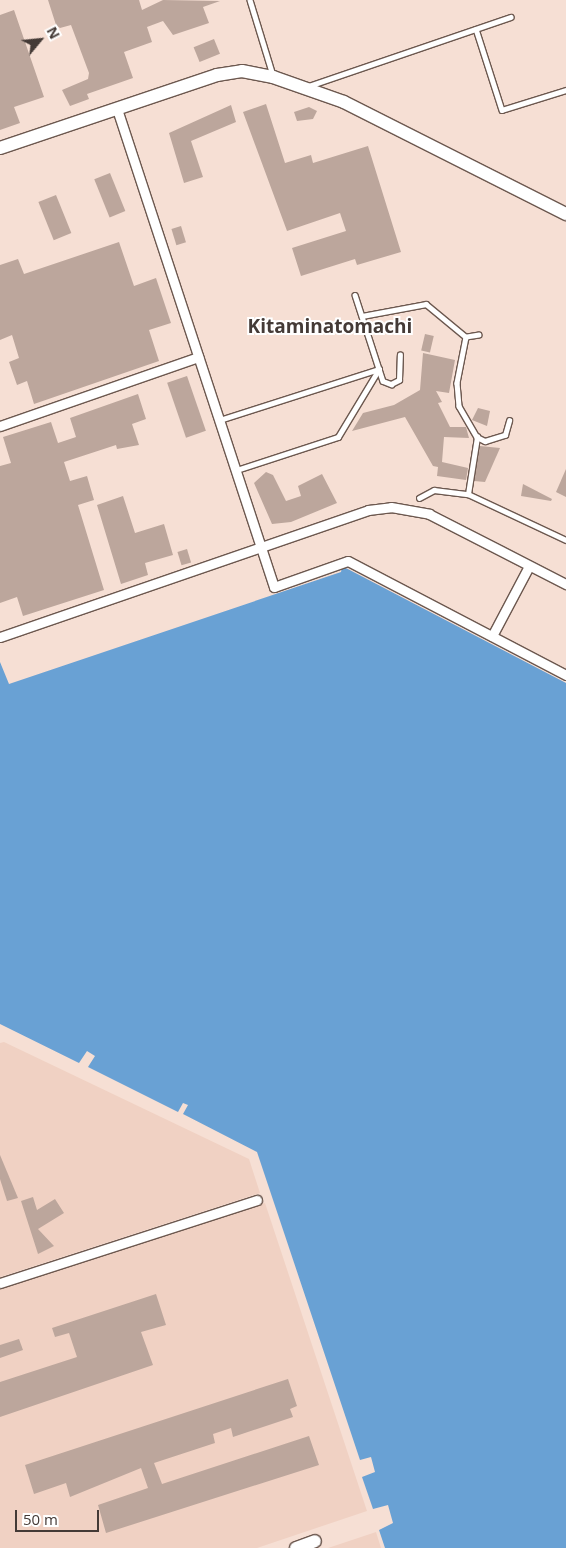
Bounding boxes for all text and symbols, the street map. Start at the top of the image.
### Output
north arrow [15,15,65,65]
text: N [43,23,65,42]
district label: Kitaminatomachi [248,316,412,338]
scale bar [18,1500,101,1532]
text: 50 m [23,1509,58,1529]

